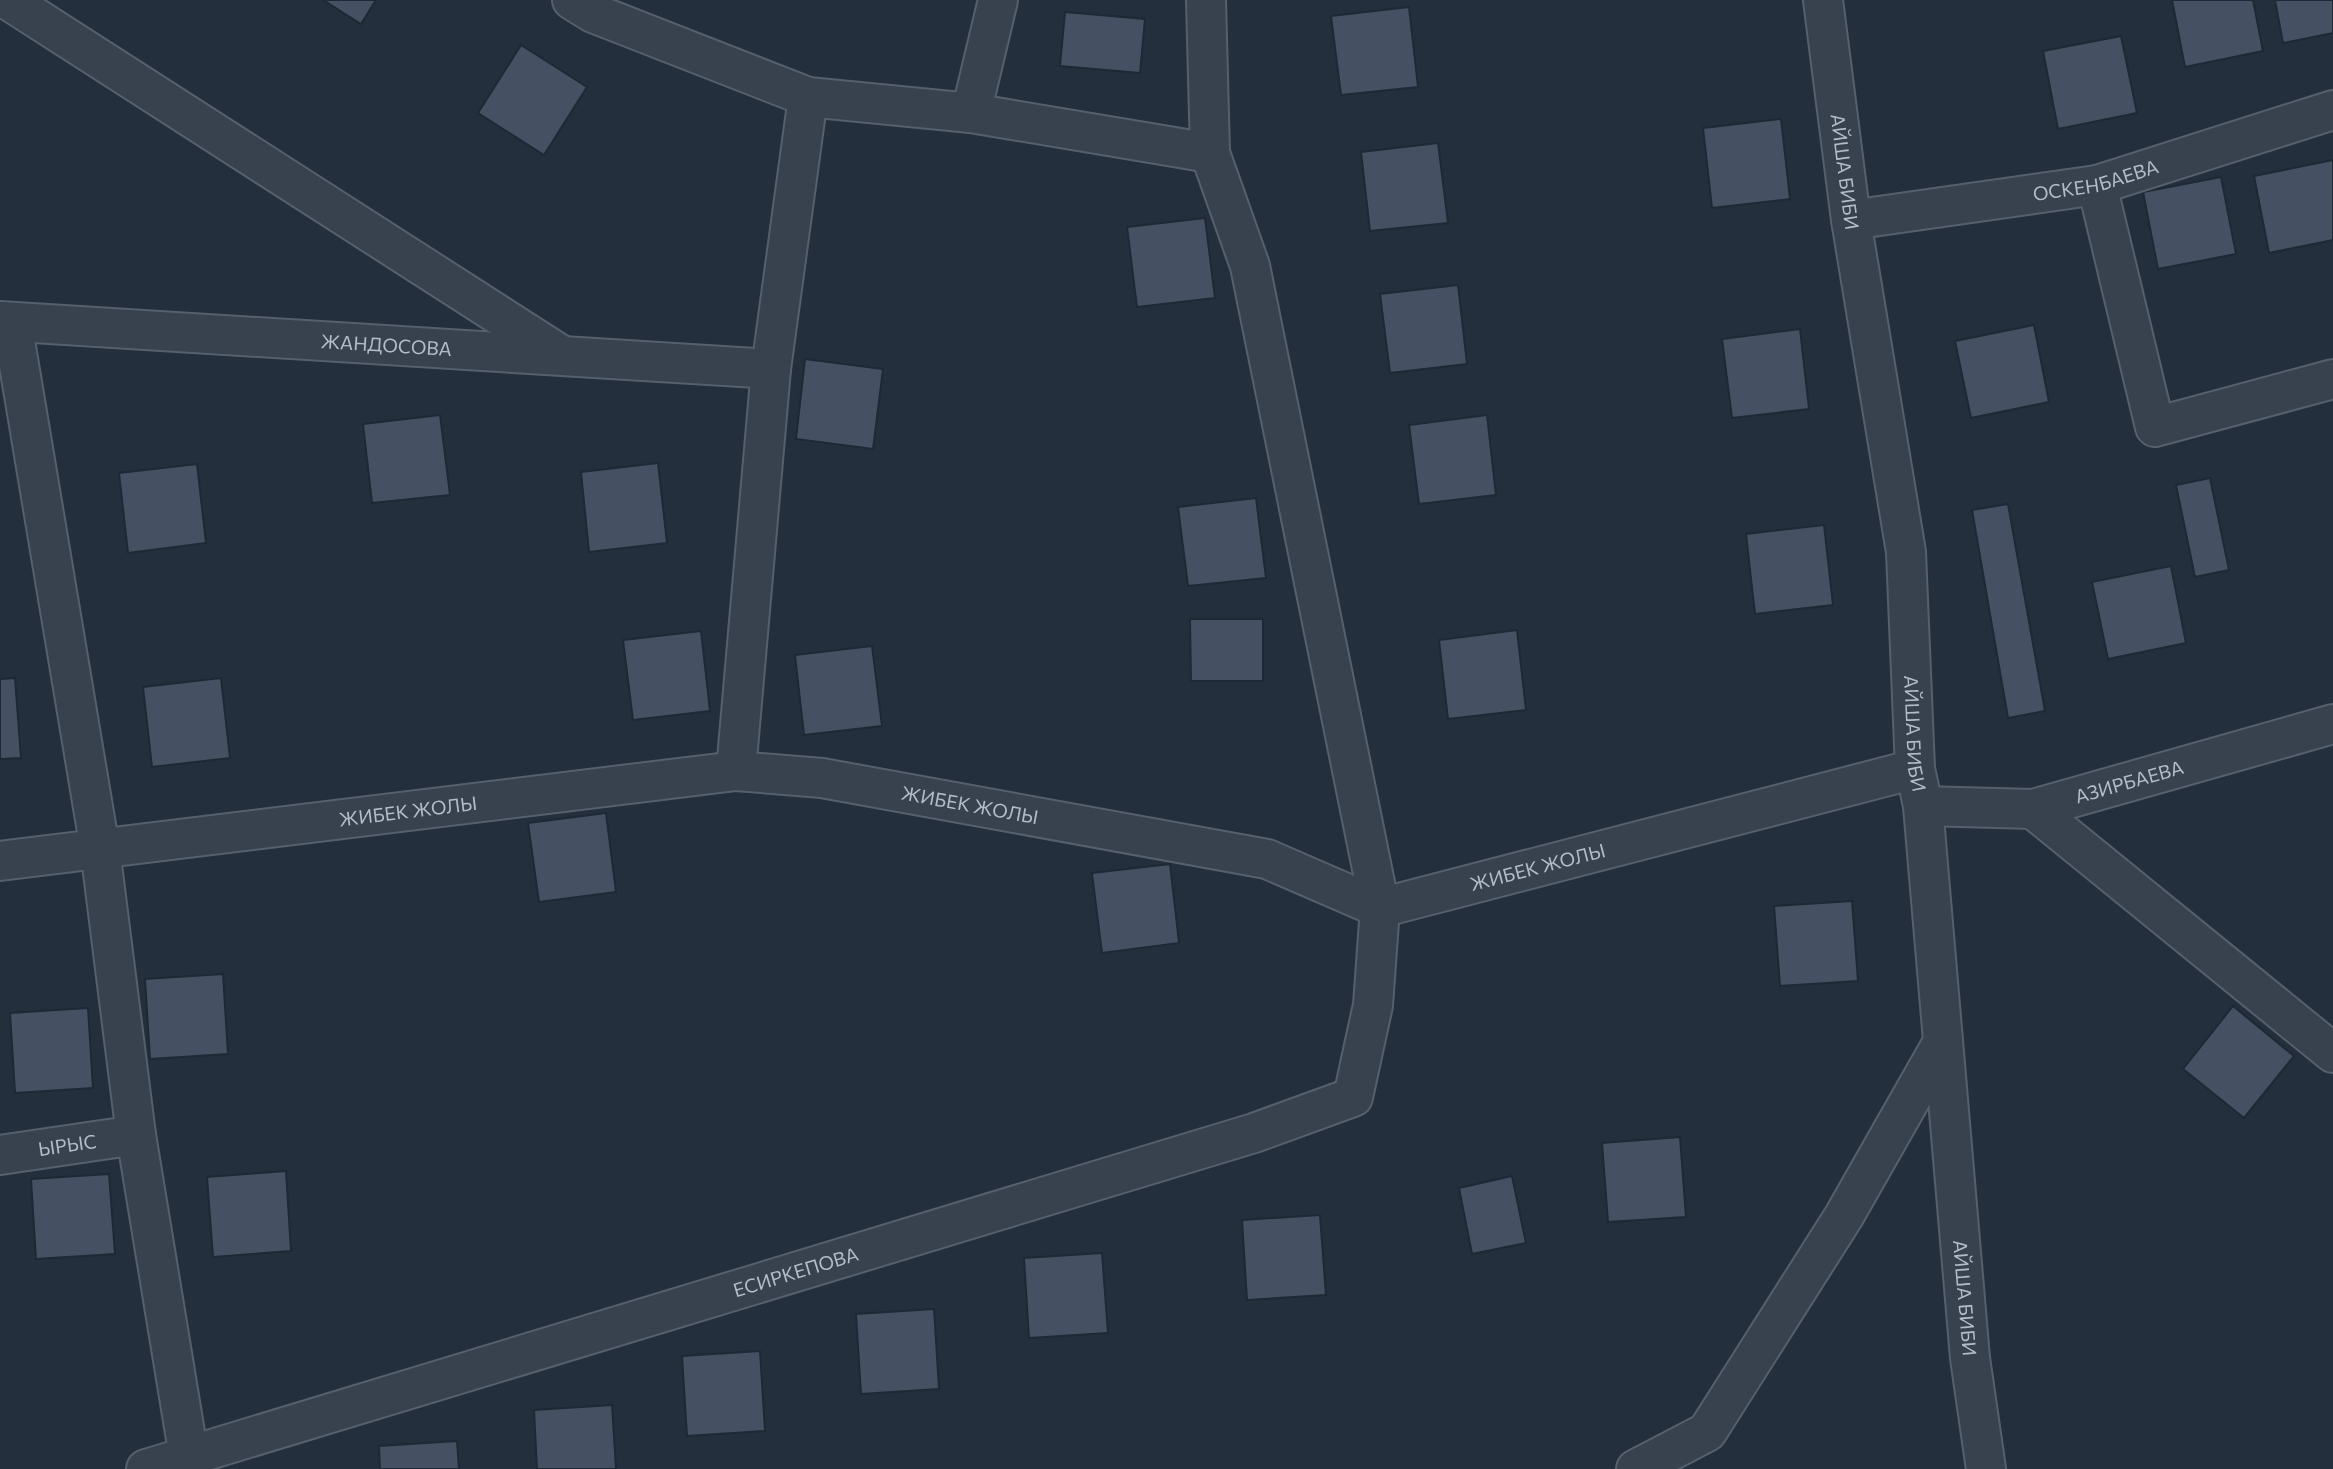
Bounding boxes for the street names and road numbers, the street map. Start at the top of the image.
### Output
street label: АЙША БИБИ [1827,112,1864,231]
street label: ОСКЕНБАЕВА [2031,154,2161,205]
street label: ЖАНДОСОВА [320,329,453,360]
street label: АЙША БИБИ [1900,675,1932,794]
street label: АЗИРБАЕВА [2072,755,2186,808]
street label: ЖИБЕК ЖОЛЫ [899,781,1040,828]
street label: ЖИБЕК ЖОЛЫ [338,791,478,830]
street label: ЖИБЕК ЖОЛЫ [1467,838,1608,895]
street label: ЫРЫС [36,1129,98,1160]
street label: АЙША БИБИ [1949,1239,1982,1357]
street label: ЕСИРКЕПОВА [730,1242,861,1301]

